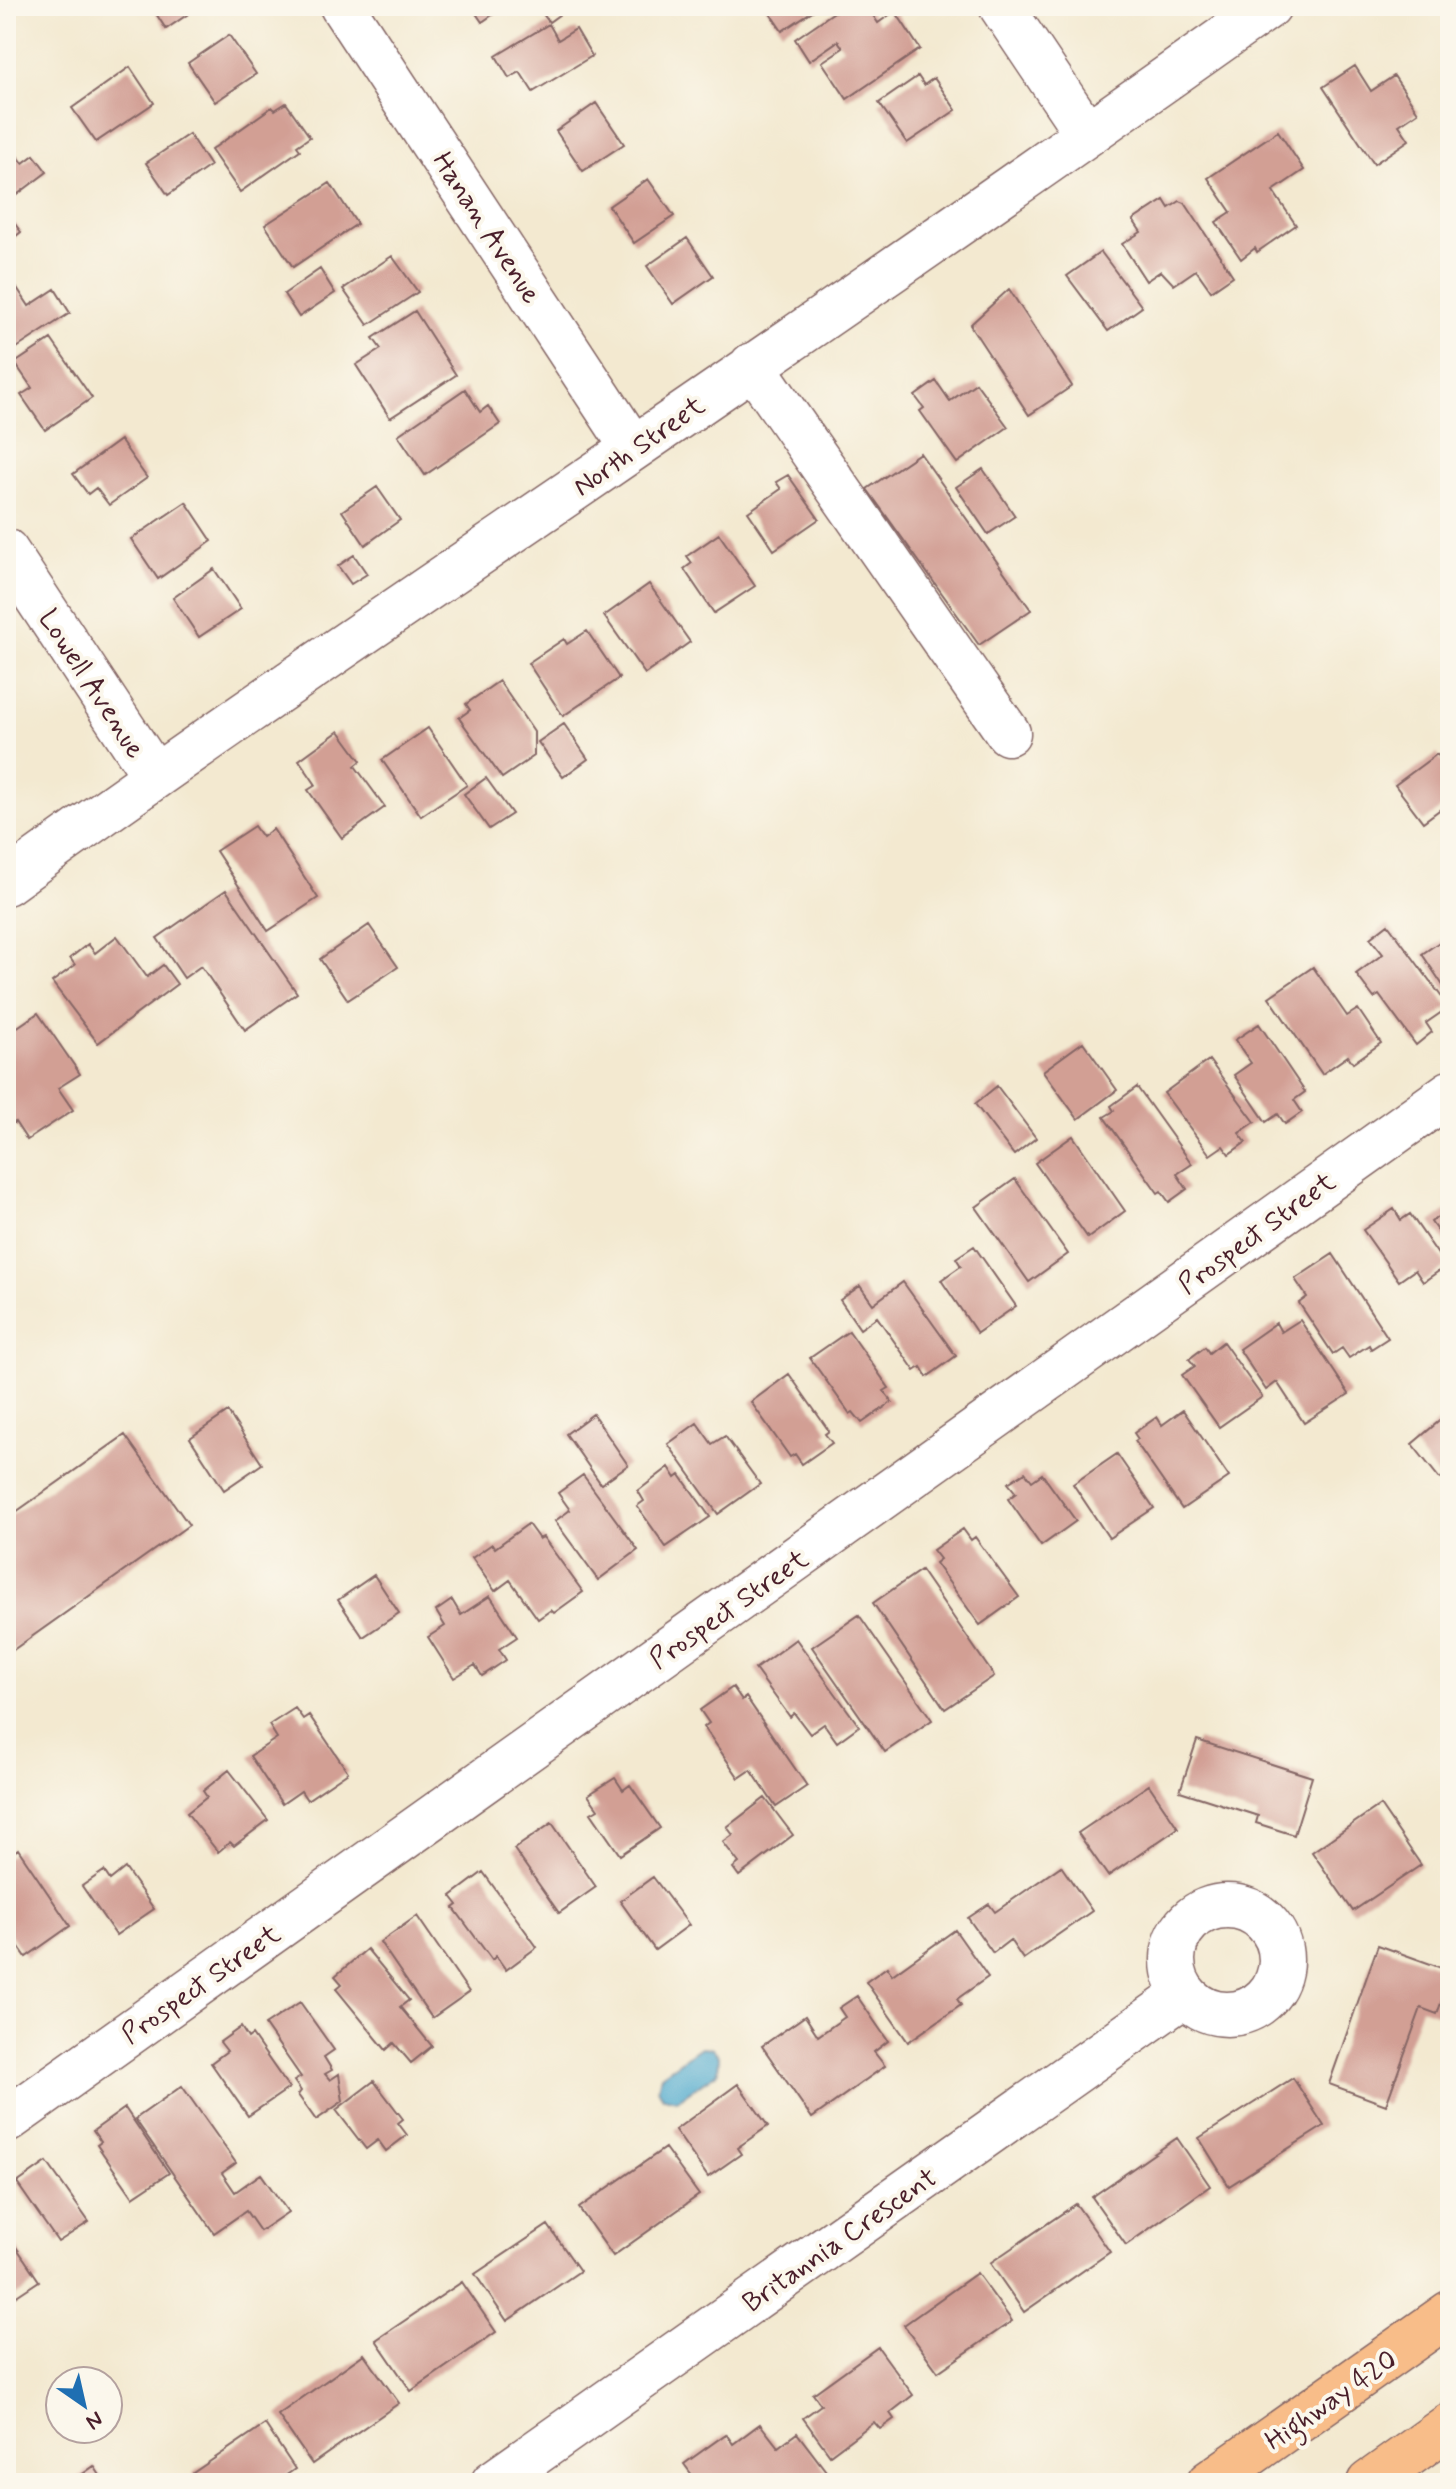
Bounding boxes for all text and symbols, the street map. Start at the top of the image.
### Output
street label: Hanan Avenue [423,145,549,311]
street label: North Street [566,388,713,506]
street label: Lowell Avenue [29,603,153,766]
street label: Prospect Street [1171,1164,1344,1304]
street label: Prospect Street [643,1541,817,1679]
street label: Prospect Street [115,1916,289,2054]
street label: Britannia Crescent [736,2160,945,2322]
street label: Highway 420 [1258,2342,1407,2463]
north arrow [44,2365,124,2445]
text: N [80,2404,108,2436]

